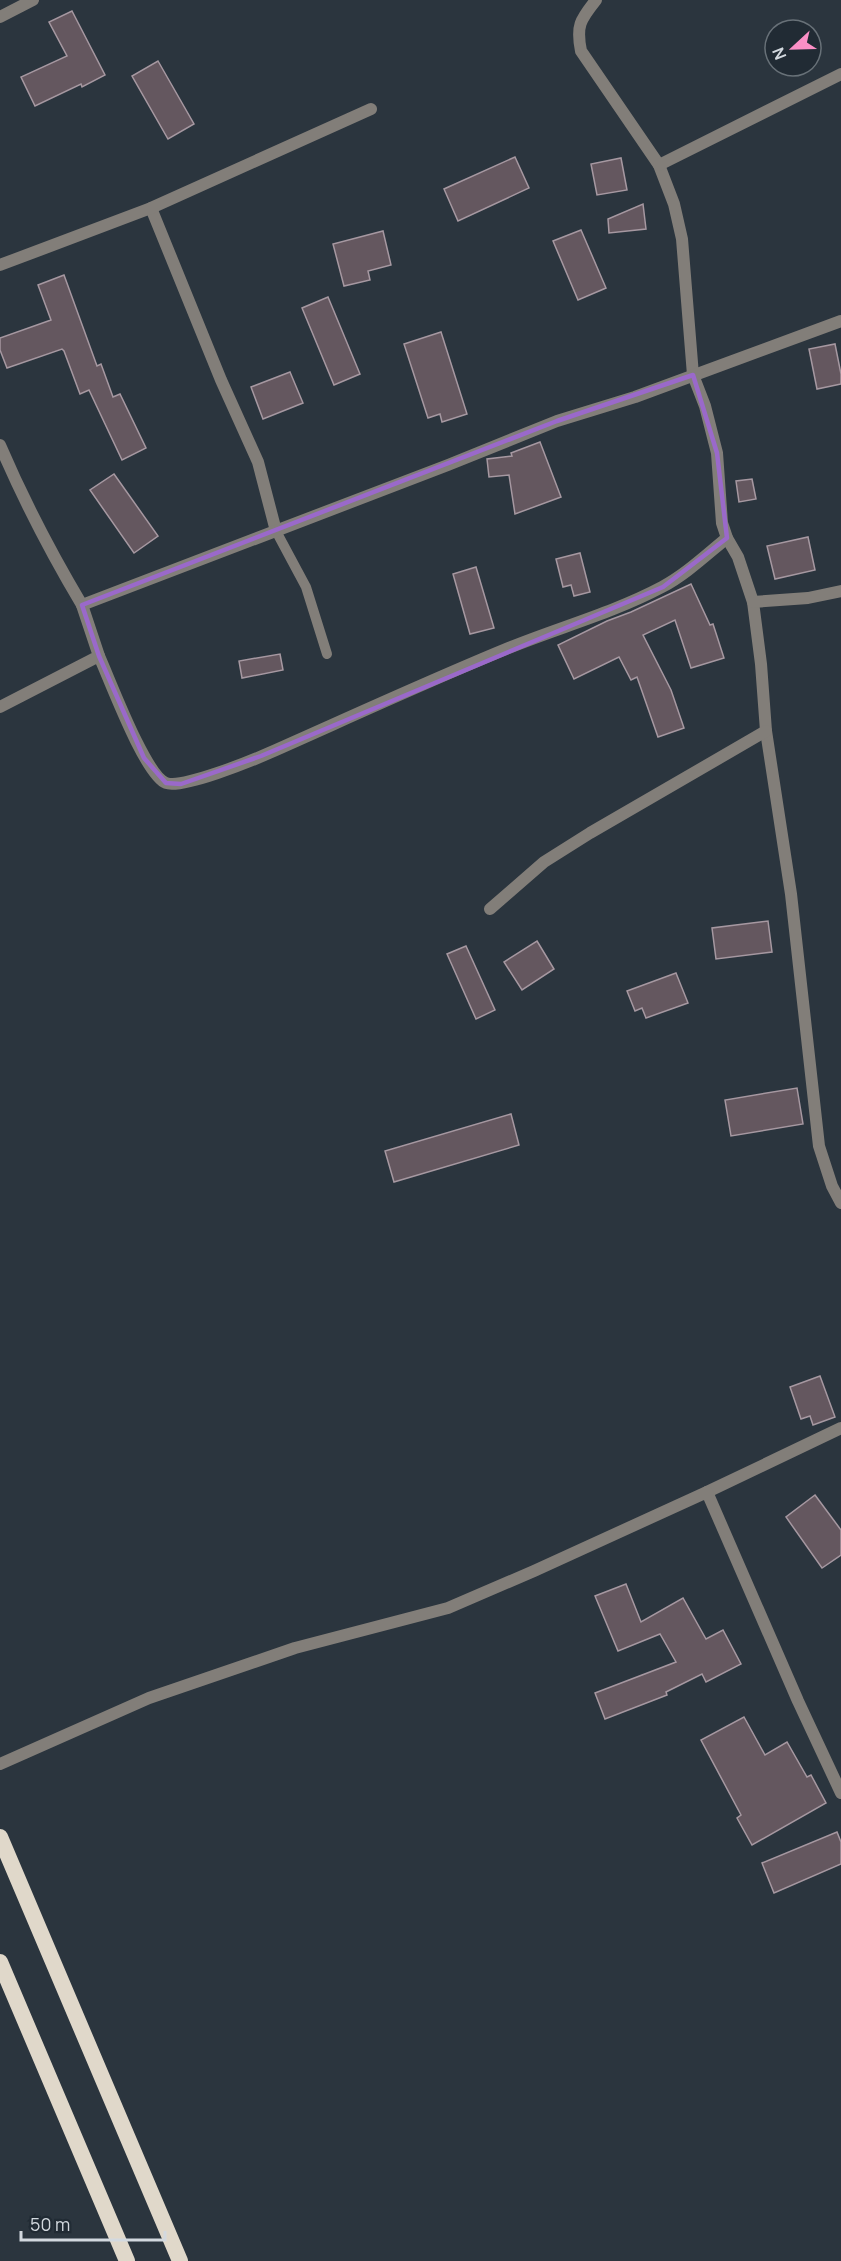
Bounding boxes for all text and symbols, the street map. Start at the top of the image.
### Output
north arrow [763,18,823,78]
text: N [767,44,791,63]
scale bar [21,2204,165,2242]
text: 50 m [30,2212,70,2236]

